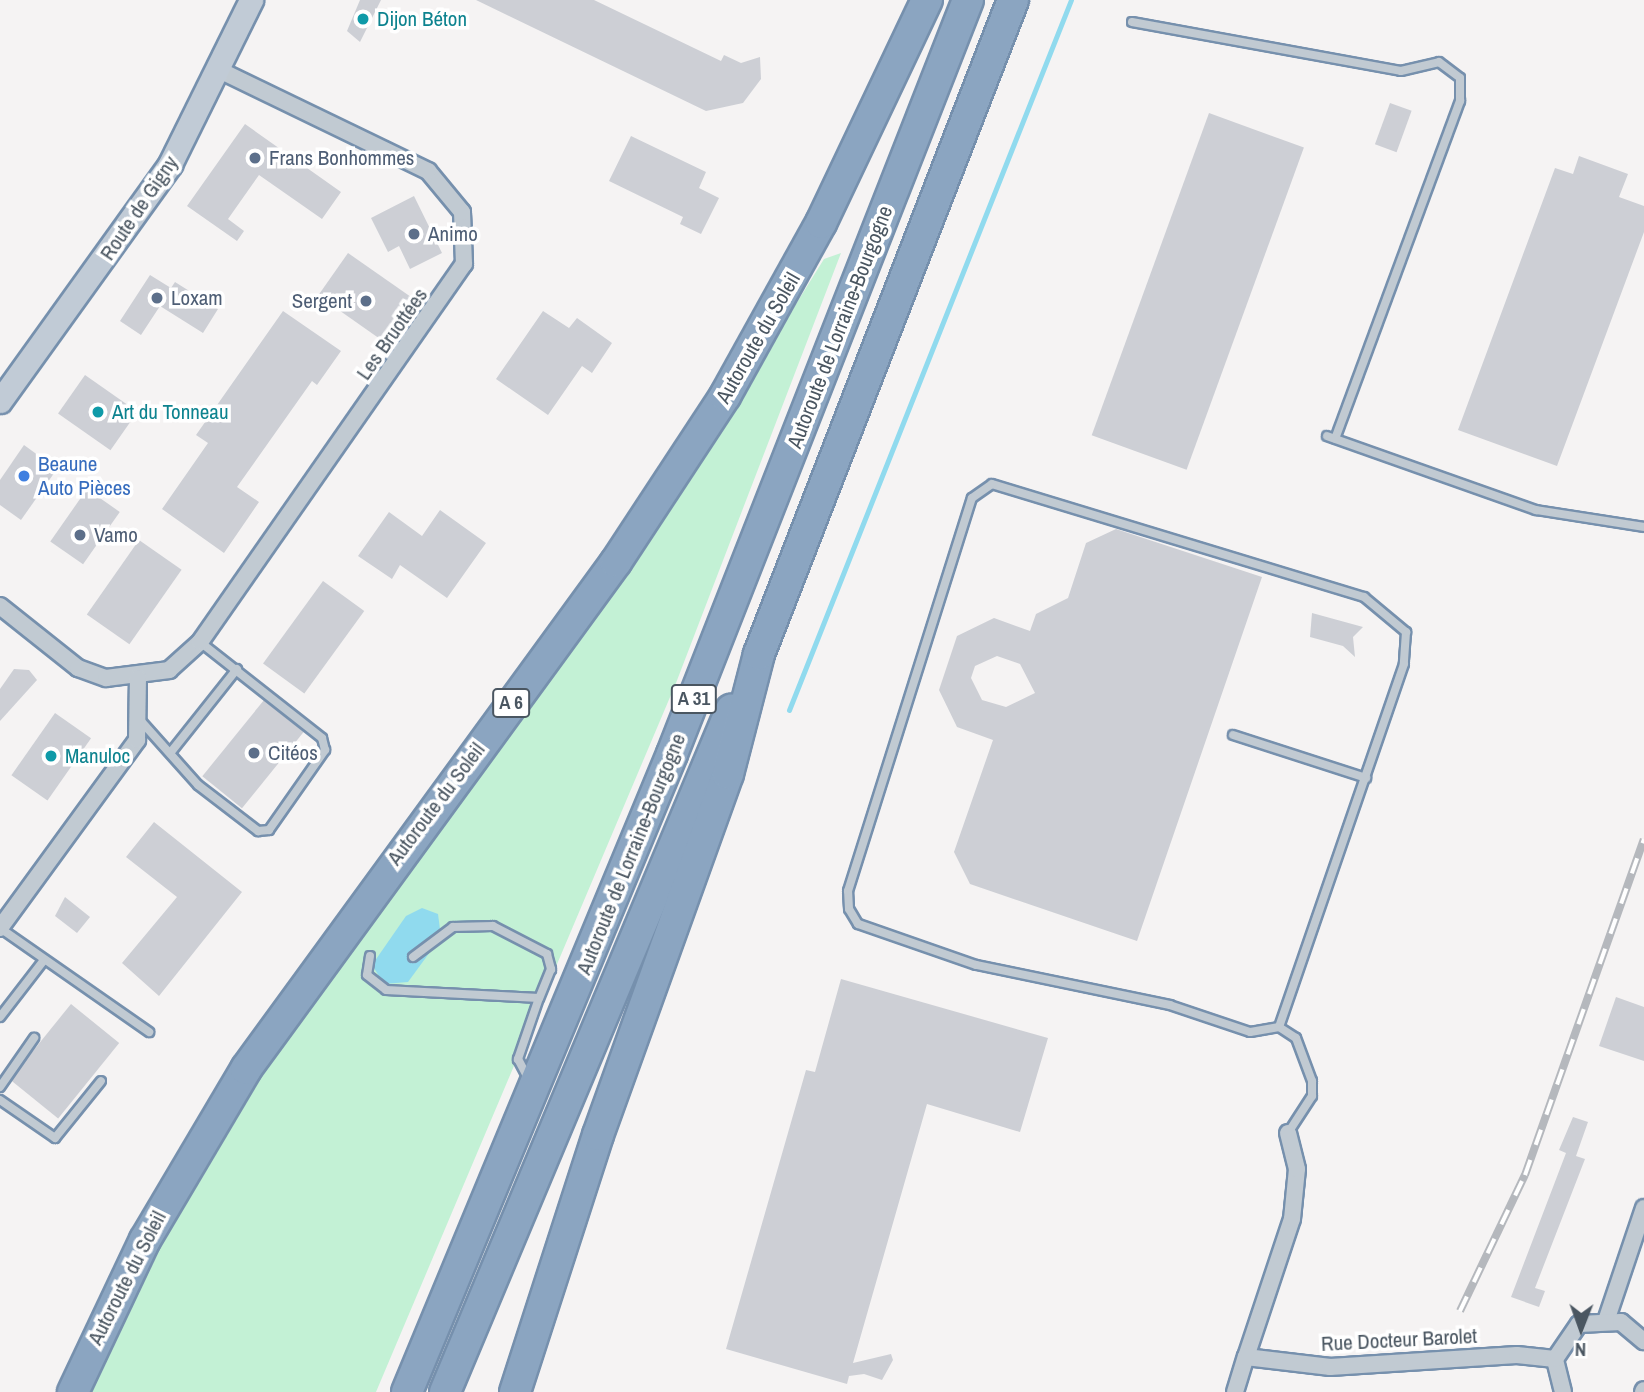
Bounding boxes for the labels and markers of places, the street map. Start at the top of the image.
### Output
place label: Dijon Béton [377,6,467,32]
marker: Dijon Béton [355,11,371,27]
place label: Frans Bonhommes [269,145,414,171]
marker: Frans Bonhommes [247,150,263,166]
place label: Animo [428,221,478,247]
marker: Animo [406,226,422,242]
place label: Loxam [171,285,223,311]
place label: Sergent [292,288,352,314]
marker: Loxam [149,290,165,306]
marker: Sergent [358,293,374,309]
place label: Art du Tonneau [112,399,229,425]
marker: Art du Tonneau [90,404,106,420]
place label: Beaune Auto Pièces [38,451,131,501]
marker: Beaune Auto Pièces [16,468,32,484]
place label: Vamo [94,522,138,548]
marker: Vamo [72,527,88,543]
place label: Citéos [268,740,318,766]
place label: Manuloc [65,743,130,769]
marker: Citéos [246,745,262,761]
marker: Manuloc [43,748,59,764]

